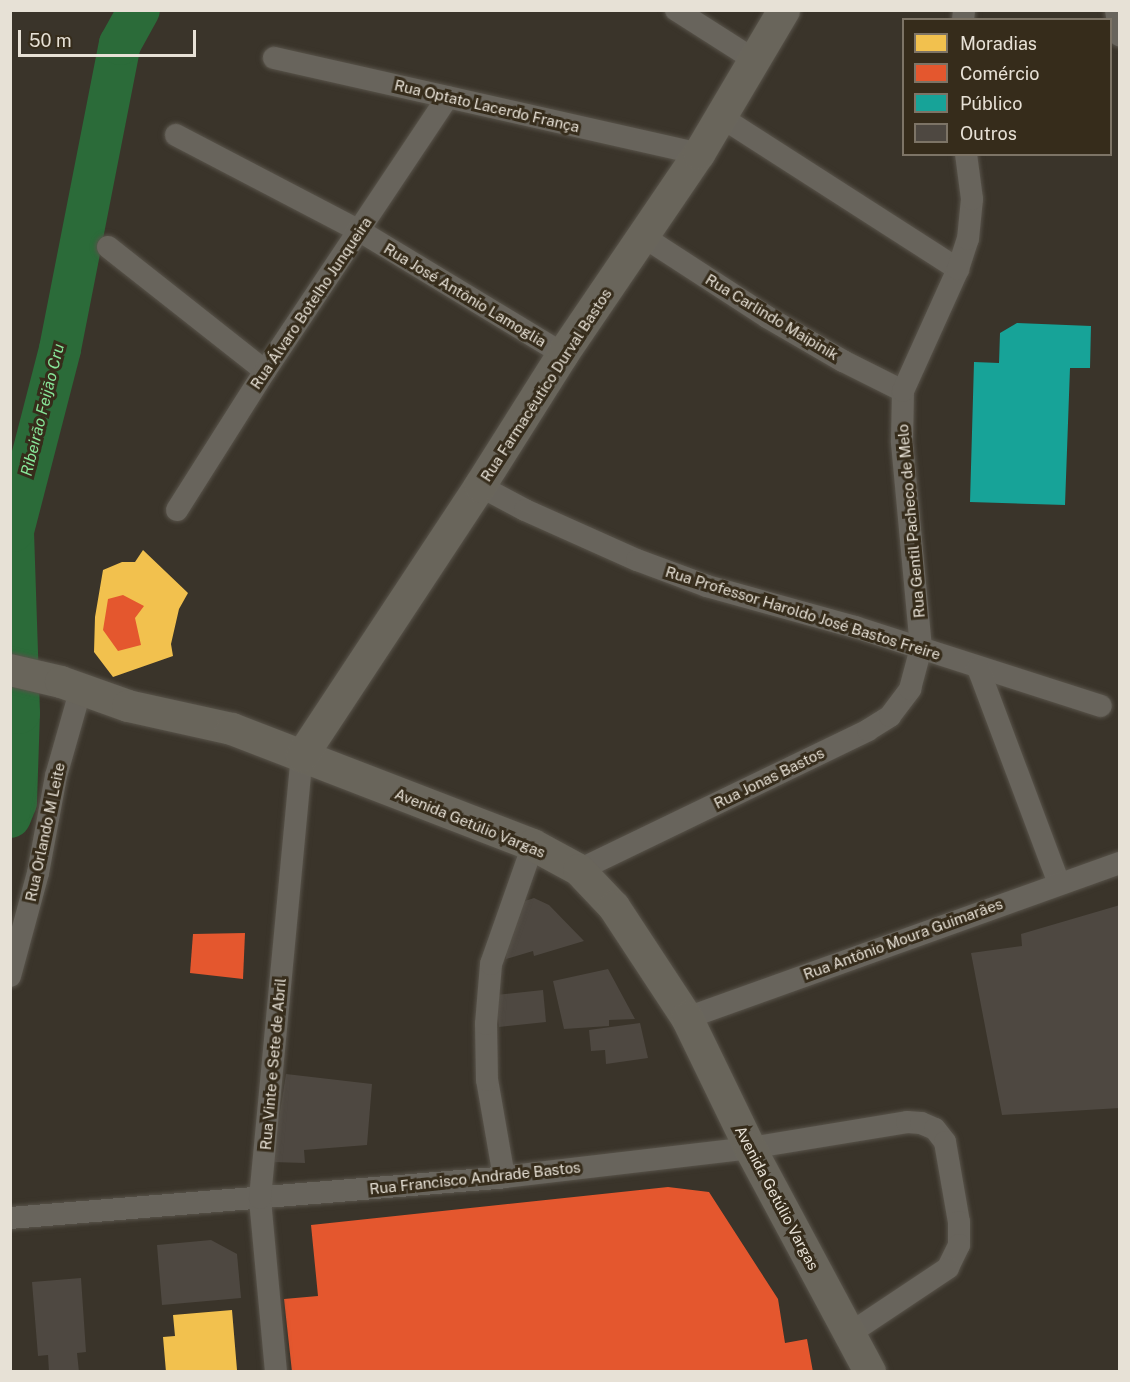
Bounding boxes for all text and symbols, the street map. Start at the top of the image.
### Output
scale bar [21,18,200,56]
legend [902,18,1112,156]
text: 50 m [29,30,72,51]
text: Moradias [960,33,1037,54]
text: Comércio [960,63,1040,84]
street label: Rua Optato Lacerdo França [393,76,581,136]
text: Público [960,93,1022,114]
text: Outros [960,123,1017,144]
street label: Rua Álvaro Botelho Junqueira [247,213,375,393]
street label: Rua José Antônio Lamoglia [381,239,549,351]
street label: Rua Carlindo Maipinik [702,270,842,364]
street label: Rua Farmacêutico Durval Bastos [477,285,615,485]
water label: Ribeirão Feijão Cru [17,342,69,478]
street label: Rua Gentil Pacheco de Melo [894,423,928,619]
street label: Rua Professor Haroldo José Bastos Freire [663,562,943,664]
street label: Rua Jonas Bastos [711,744,827,812]
street label: Rua Orlando M Leite [21,761,69,903]
street label: Avenida Getúlio Vargas [392,784,548,862]
street label: Rua Antônio Moura Guimarães [801,894,1005,984]
street label: Rua Vinte e Sete de Abril [256,977,290,1151]
street label: Avenida Getúlio Vargas [731,1123,823,1273]
street label: Rua Francisco Andrade Bastos [368,1158,582,1198]

